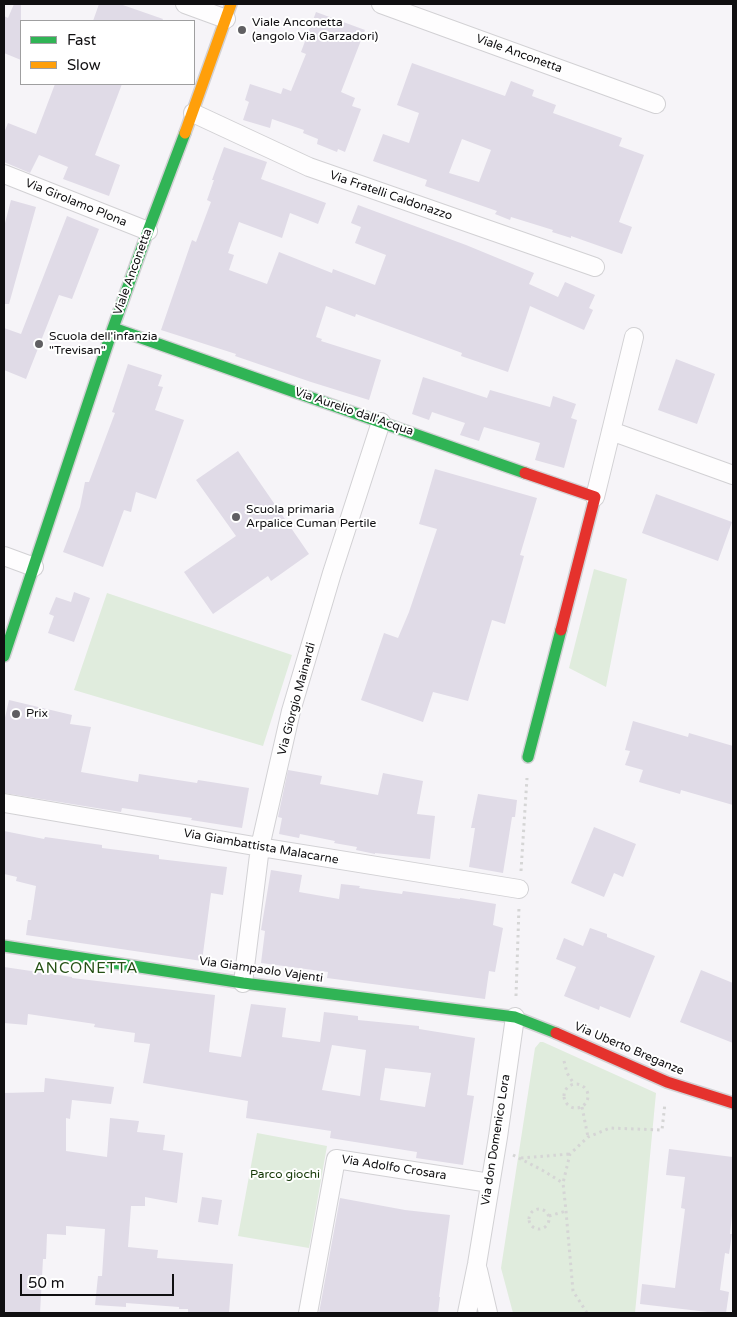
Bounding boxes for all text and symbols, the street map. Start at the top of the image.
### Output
place label: Viale Anconetta (angolo Via Garzadori) [252,16,378,44]
legend [20,20,195,85]
marker: Viale Anconetta (angolo Via Garzadori) [236,24,248,36]
text: Fast [67,31,96,49]
street label: Viale Anconetta [474,32,564,76]
text: Slow [67,56,101,74]
street label: Via Fratelli Caldonazzo [328,168,454,224]
street label: Via Girolamo Plona [23,176,129,230]
street label: Viale Anconetta [111,227,155,317]
place label: Scuola dell'infanzia "Trevisan" [49,330,158,358]
marker: Scuola dell'infanzia "Trevisan" [33,338,45,350]
street label: Via Aurelio dall'Acqua [293,385,415,439]
place label: Scuola primaria Arpalice Cuman Pertile [246,503,376,531]
marker: Scuola primaria Arpalice Cuman Pertile [230,511,242,523]
street label: Via Giorgio Mainardi [275,641,319,757]
place label: Prix [26,707,48,721]
marker: Prix [10,708,22,720]
street label: Via Giambattista Malacarne [182,826,340,868]
street label: Via Giampaolo Vajenti [198,954,324,986]
district label: ANCONETTA [33,960,139,978]
street label: Via Uberto Breganze [572,1019,686,1079]
street label: Via don Domenico Lora [478,1073,514,1207]
street label: Via Adolfo Crosara [340,1153,448,1183]
park label: Parco giochi [250,1168,320,1182]
scale bar [22,1264,176,1296]
text: 50 m [28,1274,65,1292]

